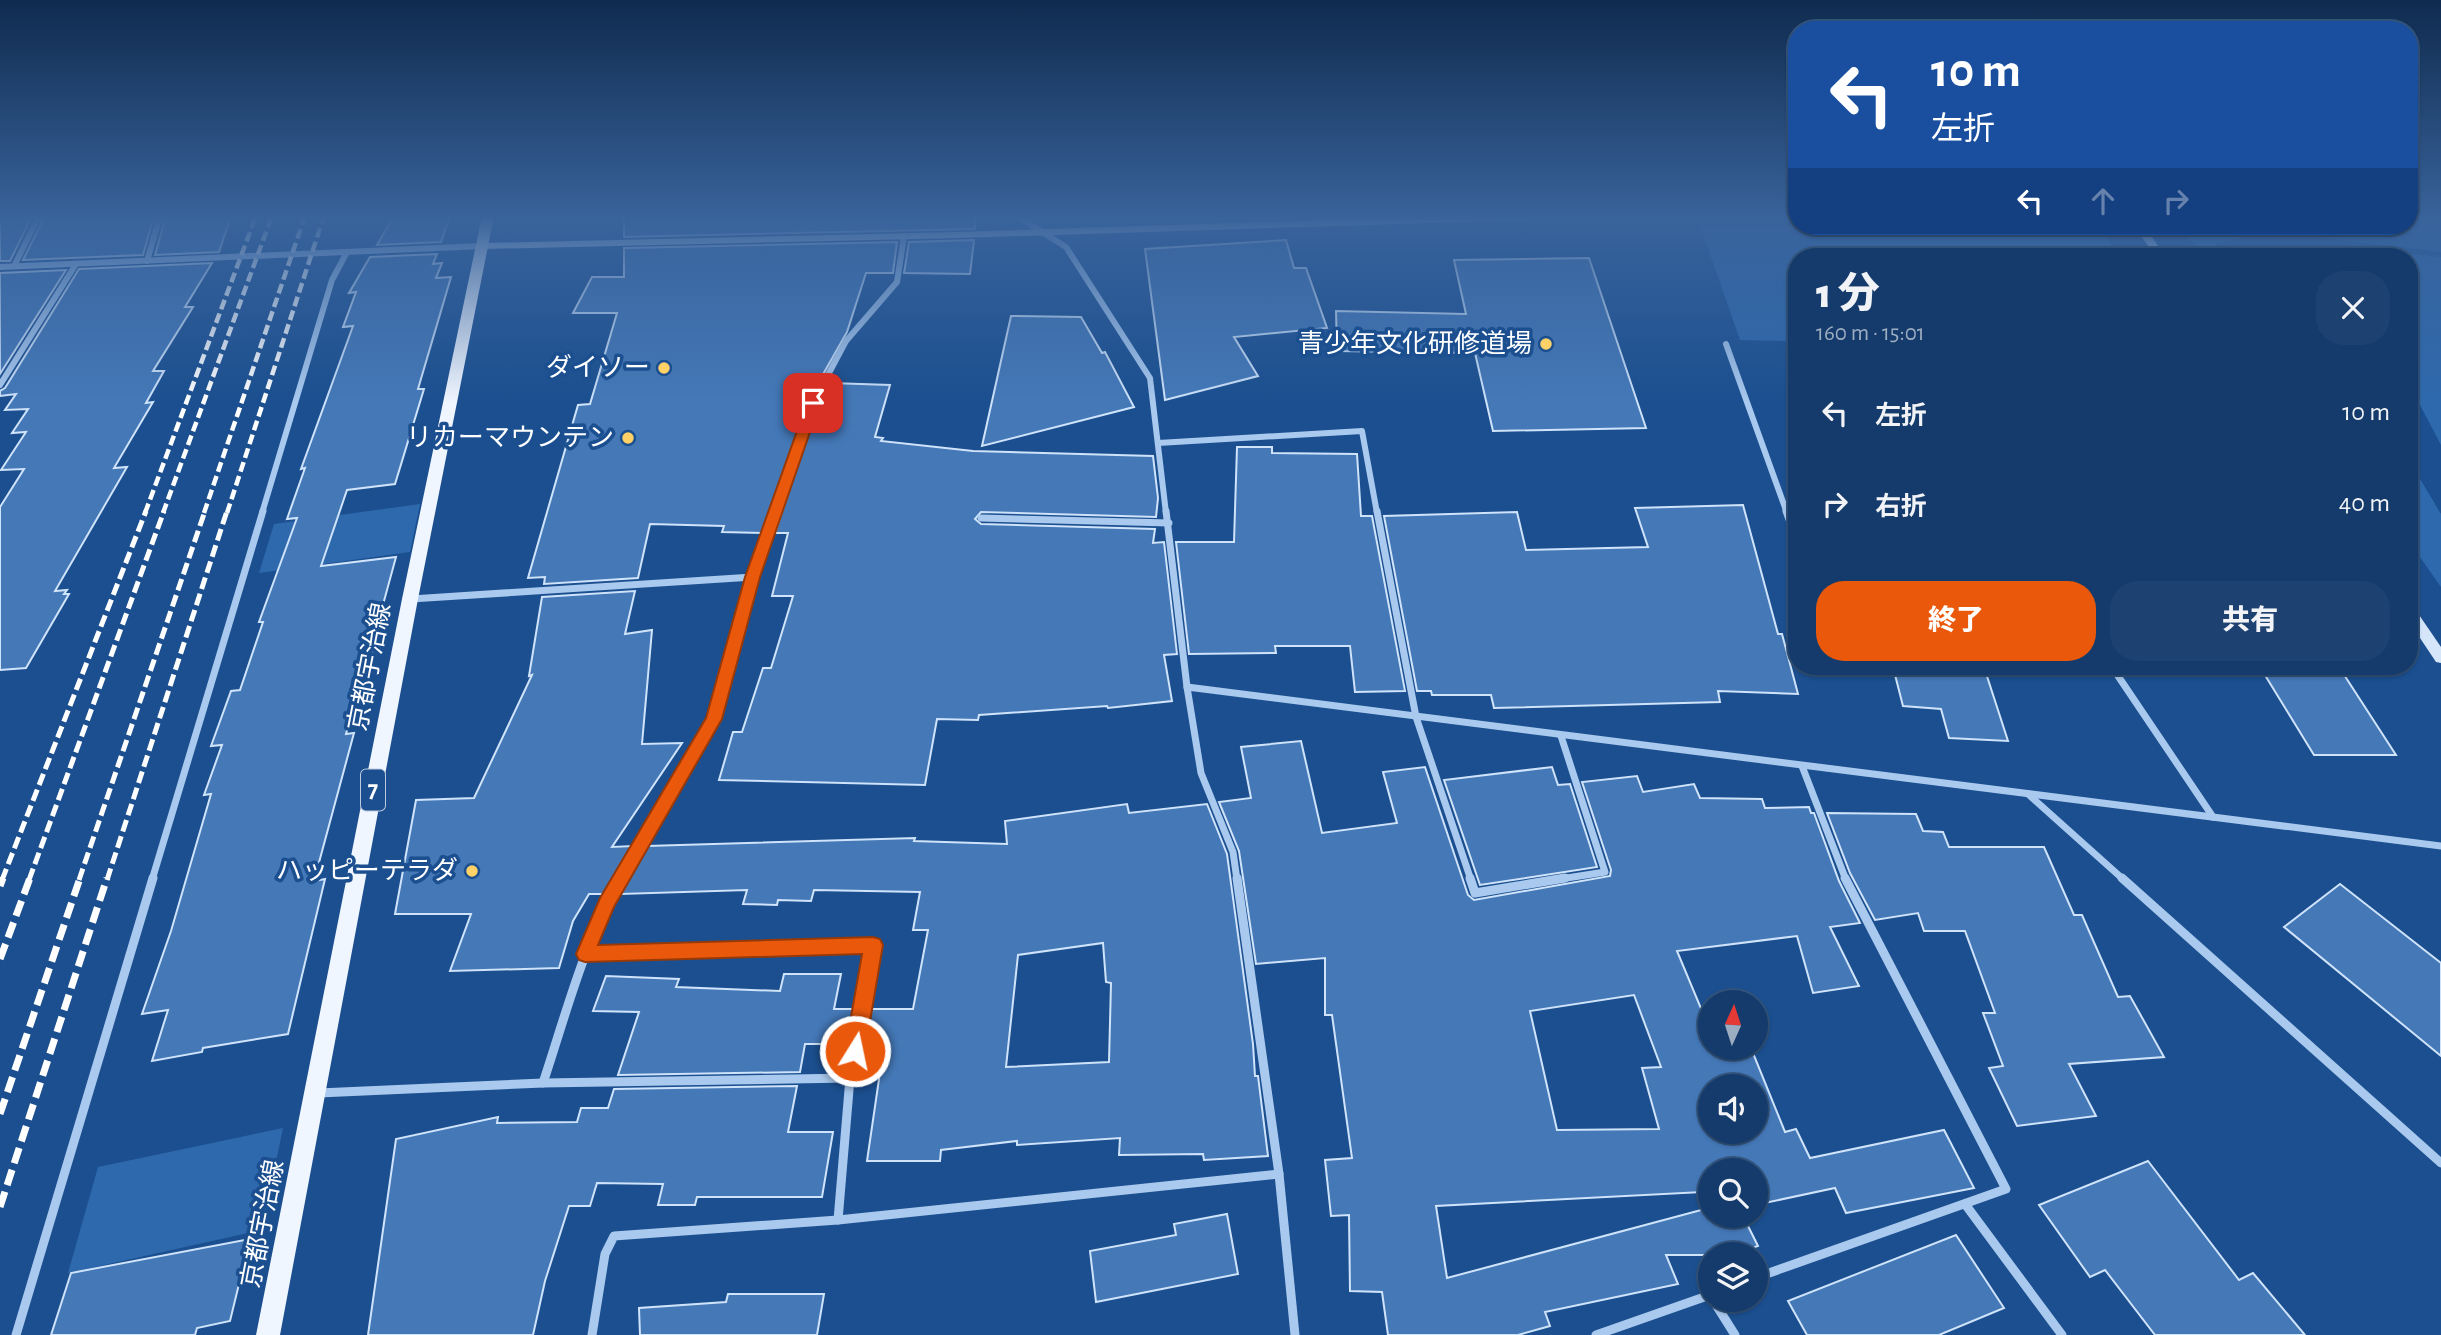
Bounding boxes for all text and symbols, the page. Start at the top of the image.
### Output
text: 10 m [1931,47,2021,96]
icon: left [1816,49,1907,140]
text: 左折 [1931,113,1995,145]
icon: left [2011,182,2049,220]
icon: ahead [2084,182,2122,220]
icon: right [2157,182,2195,220]
button: close [2316,271,2390,345]
text: 1 分 [1816,273,1880,315]
text: 160 m · 15:01 [1816,322,1925,345]
place label: 青少年文化研修道場 [1298,329,1532,357]
marker: 青少年文化研修道場 [1538,336,1554,352]
place label: ダイソー [546,354,650,381]
marker: ダイソー [656,360,672,376]
pin [783,373,843,433]
icon: arrive [794,384,832,422]
icon: left [1816,394,1854,432]
text: 10 m [2342,399,2390,425]
text: 左折 [1875,403,1927,429]
place label: リカーマウンテン [406,425,614,451]
marker: リカーマウンテン [620,430,636,446]
icon: right [1816,485,1854,523]
text: 40 m [2339,490,2390,516]
text: 右折 [1875,494,1927,520]
button: 終了 [1816,581,2096,661]
button: 共有 [2110,581,2390,661]
street label: 京都宇治線 [344,601,395,733]
road number: 7 [361,770,385,810]
place label: ハッピーテラダ [276,857,458,884]
marker: ハッピーテラダ [464,863,480,879]
north arrow [1698,990,1768,1060]
map controls [1698,990,1768,1312]
position arrow [818,1014,892,1088]
button: sound [1698,1074,1768,1144]
street label: 京都宇治線 [237,1158,288,1290]
button: search [1698,1158,1768,1228]
button: layers [1698,1242,1768,1312]

